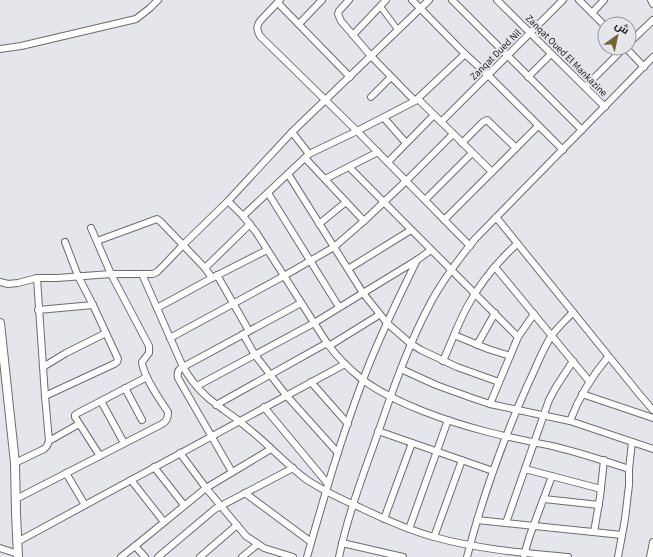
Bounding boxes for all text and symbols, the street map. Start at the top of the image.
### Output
street label: Zanqat Oued El Mankazine [522,12,610,100]
north arrow [597,16,637,56]
text: ش [612,18,632,38]
street label: Zanqat Dued Nil [467,26,525,83]

